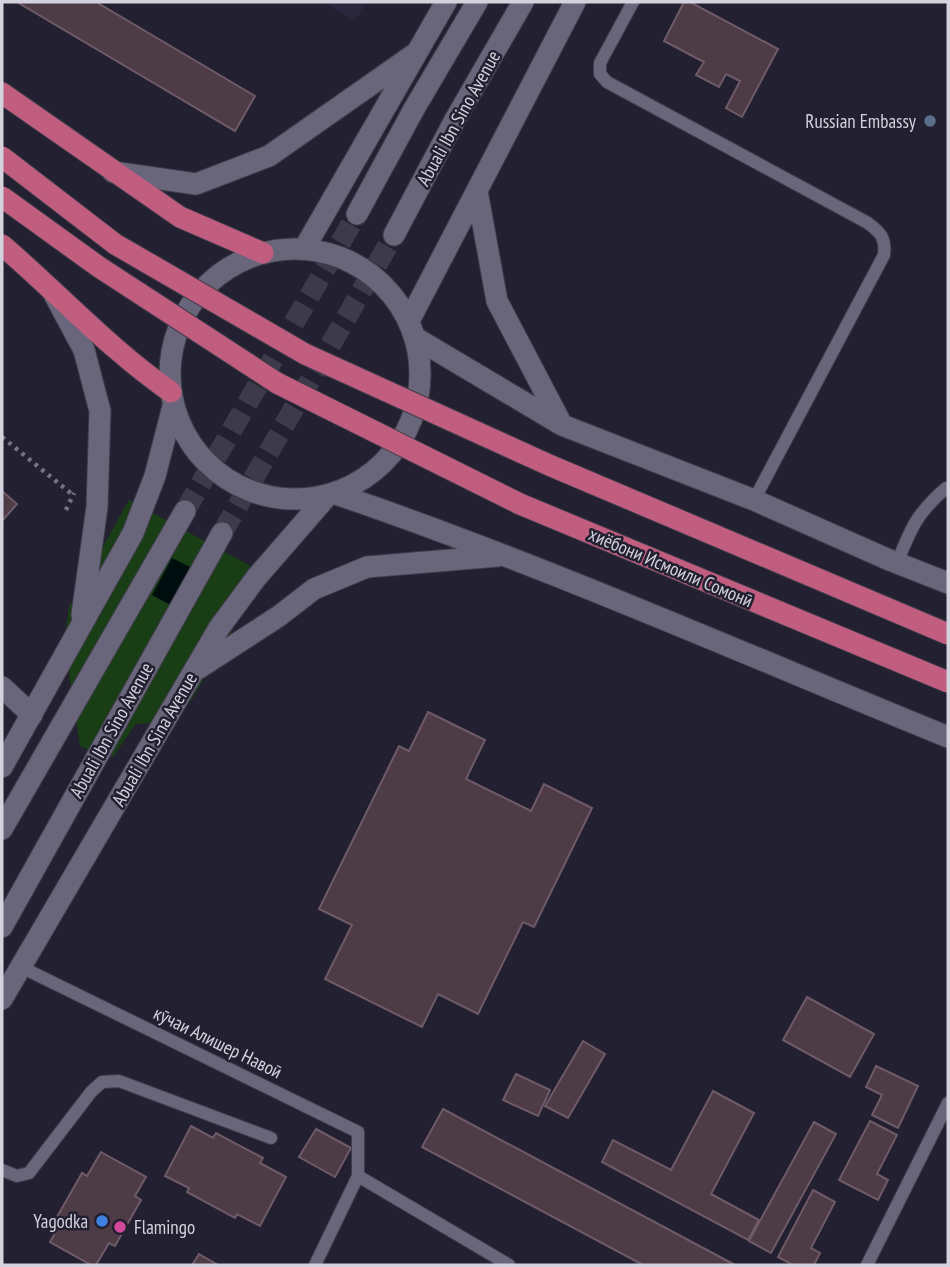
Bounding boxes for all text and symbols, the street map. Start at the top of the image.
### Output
street label: Abuali Ibn Sino Avenue [411,46,505,190]
place label: Russian Embassy [805,109,917,133]
marker: Russian Embassy [922,113,938,129]
street label: хиёбони Исмоили Сомонӣ [585,522,757,612]
street label: Abuali Ibn Sino Avenue [64,658,158,802]
street label: Abuali Ibn Sina Avenue [106,668,202,810]
street label: кӯчаи Алишер Навоӣ [150,1001,286,1083]
place label: Yagodka [33,1209,88,1233]
marker: Yagodka [94,1213,110,1229]
place label: Flamingo [134,1215,195,1239]
marker: Flamingo [112,1219,128,1235]

